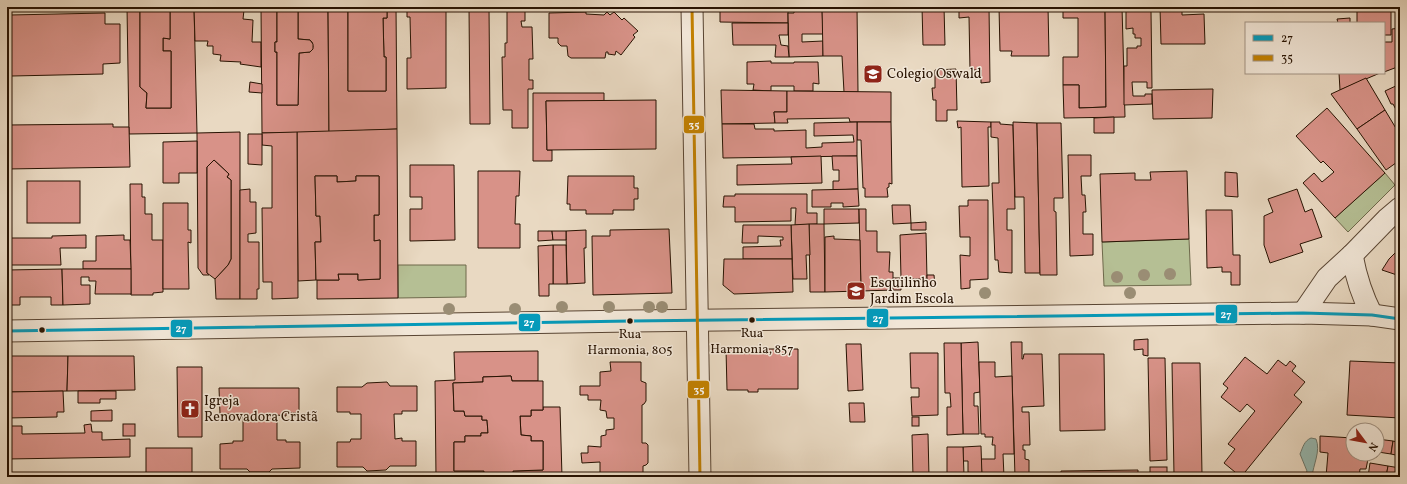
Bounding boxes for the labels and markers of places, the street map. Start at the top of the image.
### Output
school or university icon: Colegio Oswald [862,63,884,85]
place label: Colegio Oswald [887,65,982,84]
place label: Esquilinho Jardim Escola [870,274,954,309]
school or university icon: Esquilinho Jardim Escola [845,280,867,302]
marker: Rua Harmonia, 857 [747,315,757,325]
marker: Rua Harmonia, 805 [625,316,635,326]
unlabelled marker [37,325,47,335]
place label: Rua Harmonia, 857 [710,325,794,359]
place label: Rua Harmonia, 805 [588,326,672,360]
place label: Igreja Renovadora Cristã [204,392,318,427]
church icon: Igreja Renovadora Cristã [179,398,201,420]

